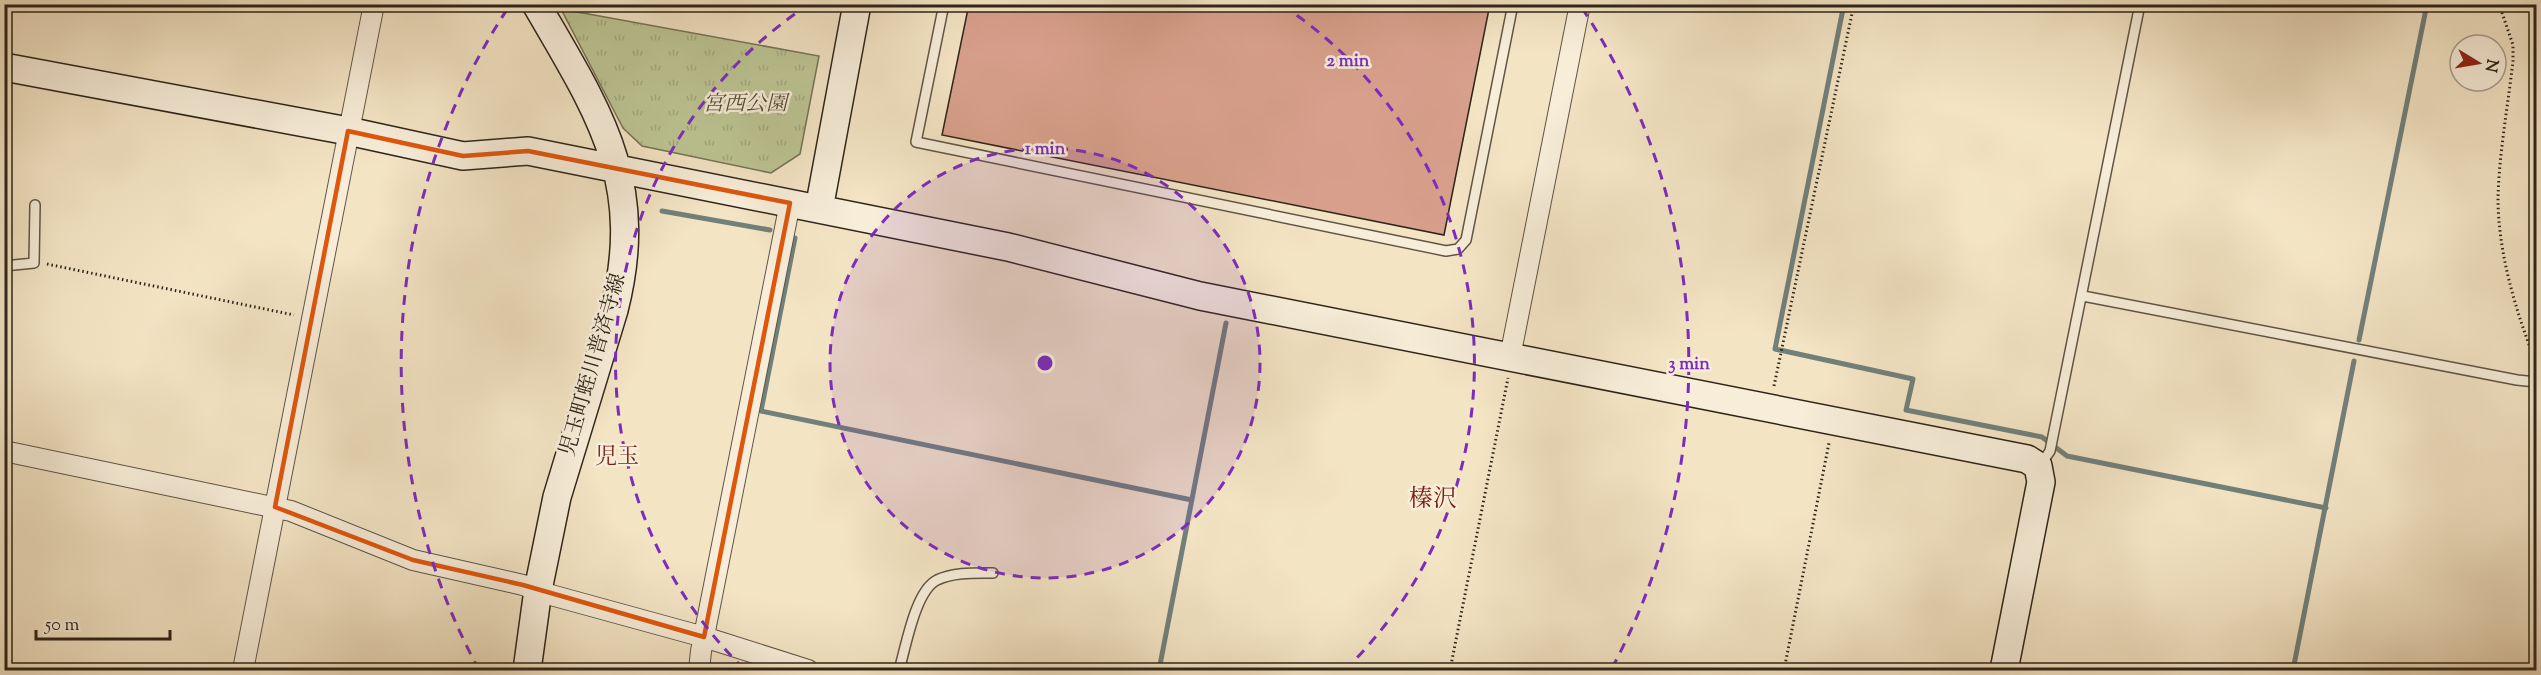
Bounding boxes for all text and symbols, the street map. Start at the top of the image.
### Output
north arrow [2448,33,2508,93]
text: 2 min [1327,49,1370,75]
text: N [2478,57,2503,74]
park label: 宮西公園 [703,90,790,120]
text: 1 min [1025,137,1066,163]
street label: 児玉町蛭川普済寺線 [556,271,632,459]
text: 3 min [1668,352,1710,378]
centre of rings [1035,353,1055,373]
district label: 児玉 [595,445,639,471]
district label: 榛沢 [1409,483,1457,517]
scale bar [36,603,170,641]
text: 50 m [44,613,80,639]

